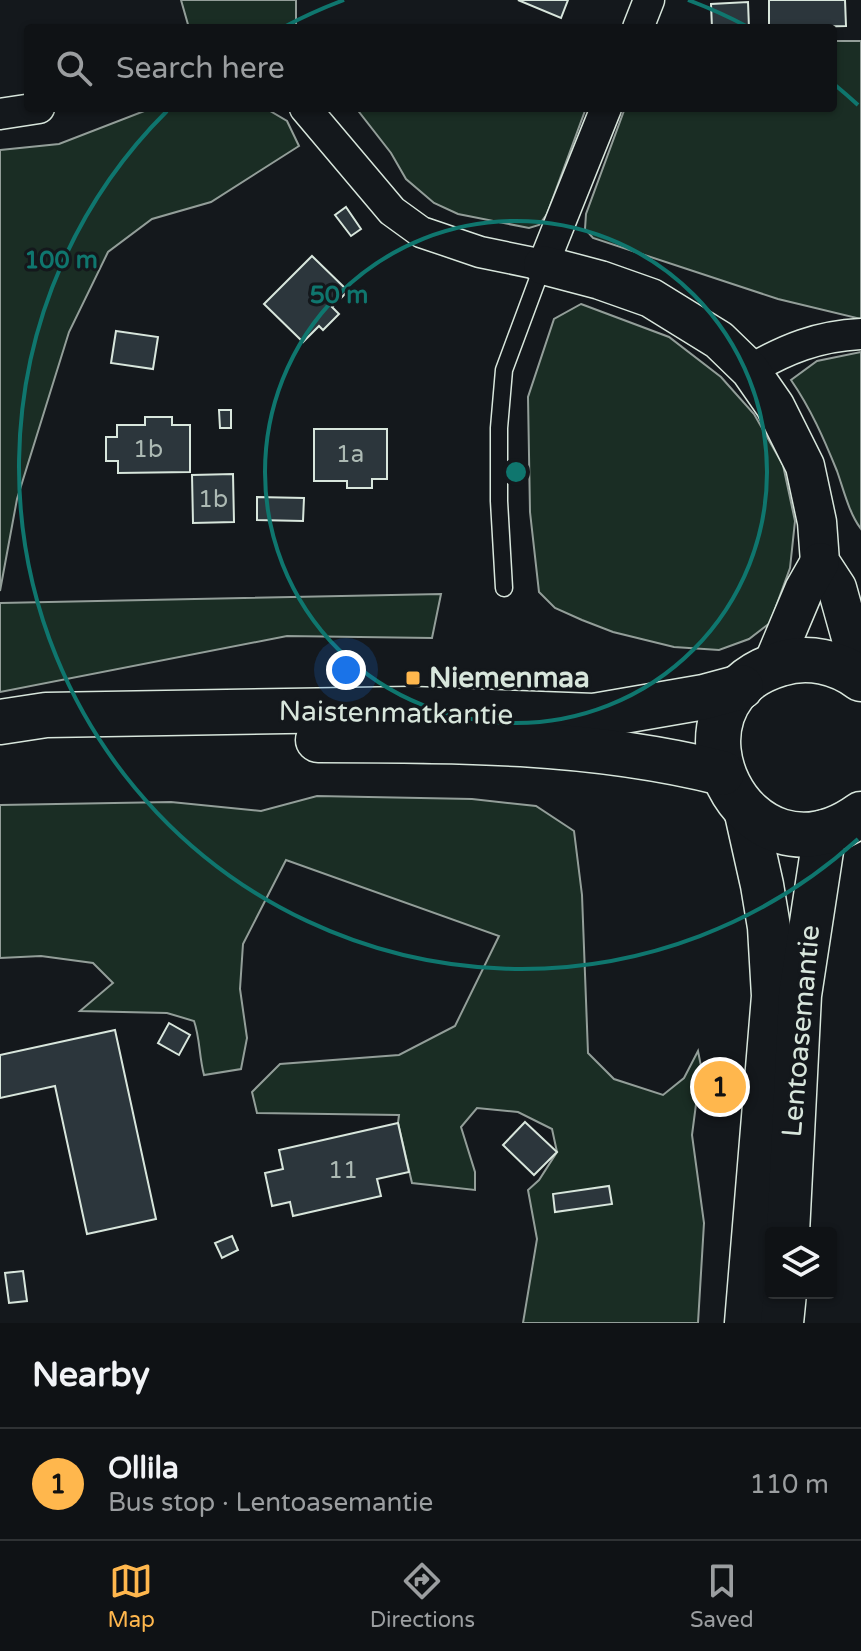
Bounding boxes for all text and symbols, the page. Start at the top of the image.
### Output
search box [24,24,837,112]
icon: search [52,46,96,90]
text: Search here [116,50,285,87]
text: 100 m [24,246,98,275]
text: 50 m [310,281,368,310]
house number: 1b [133,435,163,464]
house number: 1a [336,440,364,469]
centre of rings [502,458,530,486]
house number: 1b [198,485,228,514]
your location [326,650,366,690]
place label: Niemenmaa [429,661,590,695]
marker: Niemenmaa [404,669,422,687]
street label: Naistenmatkantie [278,694,514,732]
street label: Lentoasemantie [775,923,827,1139]
pin: 1 [694,1057,746,1117]
house number: 11 [328,1156,358,1185]
map controls [765,1227,837,1299]
button: layers [765,1227,837,1299]
text: Nearby [32,1355,150,1396]
text: Ollila [108,1450,179,1487]
text: 1 [50,1469,66,1500]
text: 110 m [749,1469,829,1500]
text: Bus stop · Lentoasemantie [108,1487,433,1518]
tab: Map [107,1559,155,1633]
tab: Directions [370,1559,475,1633]
tab: Saved [690,1559,754,1633]

